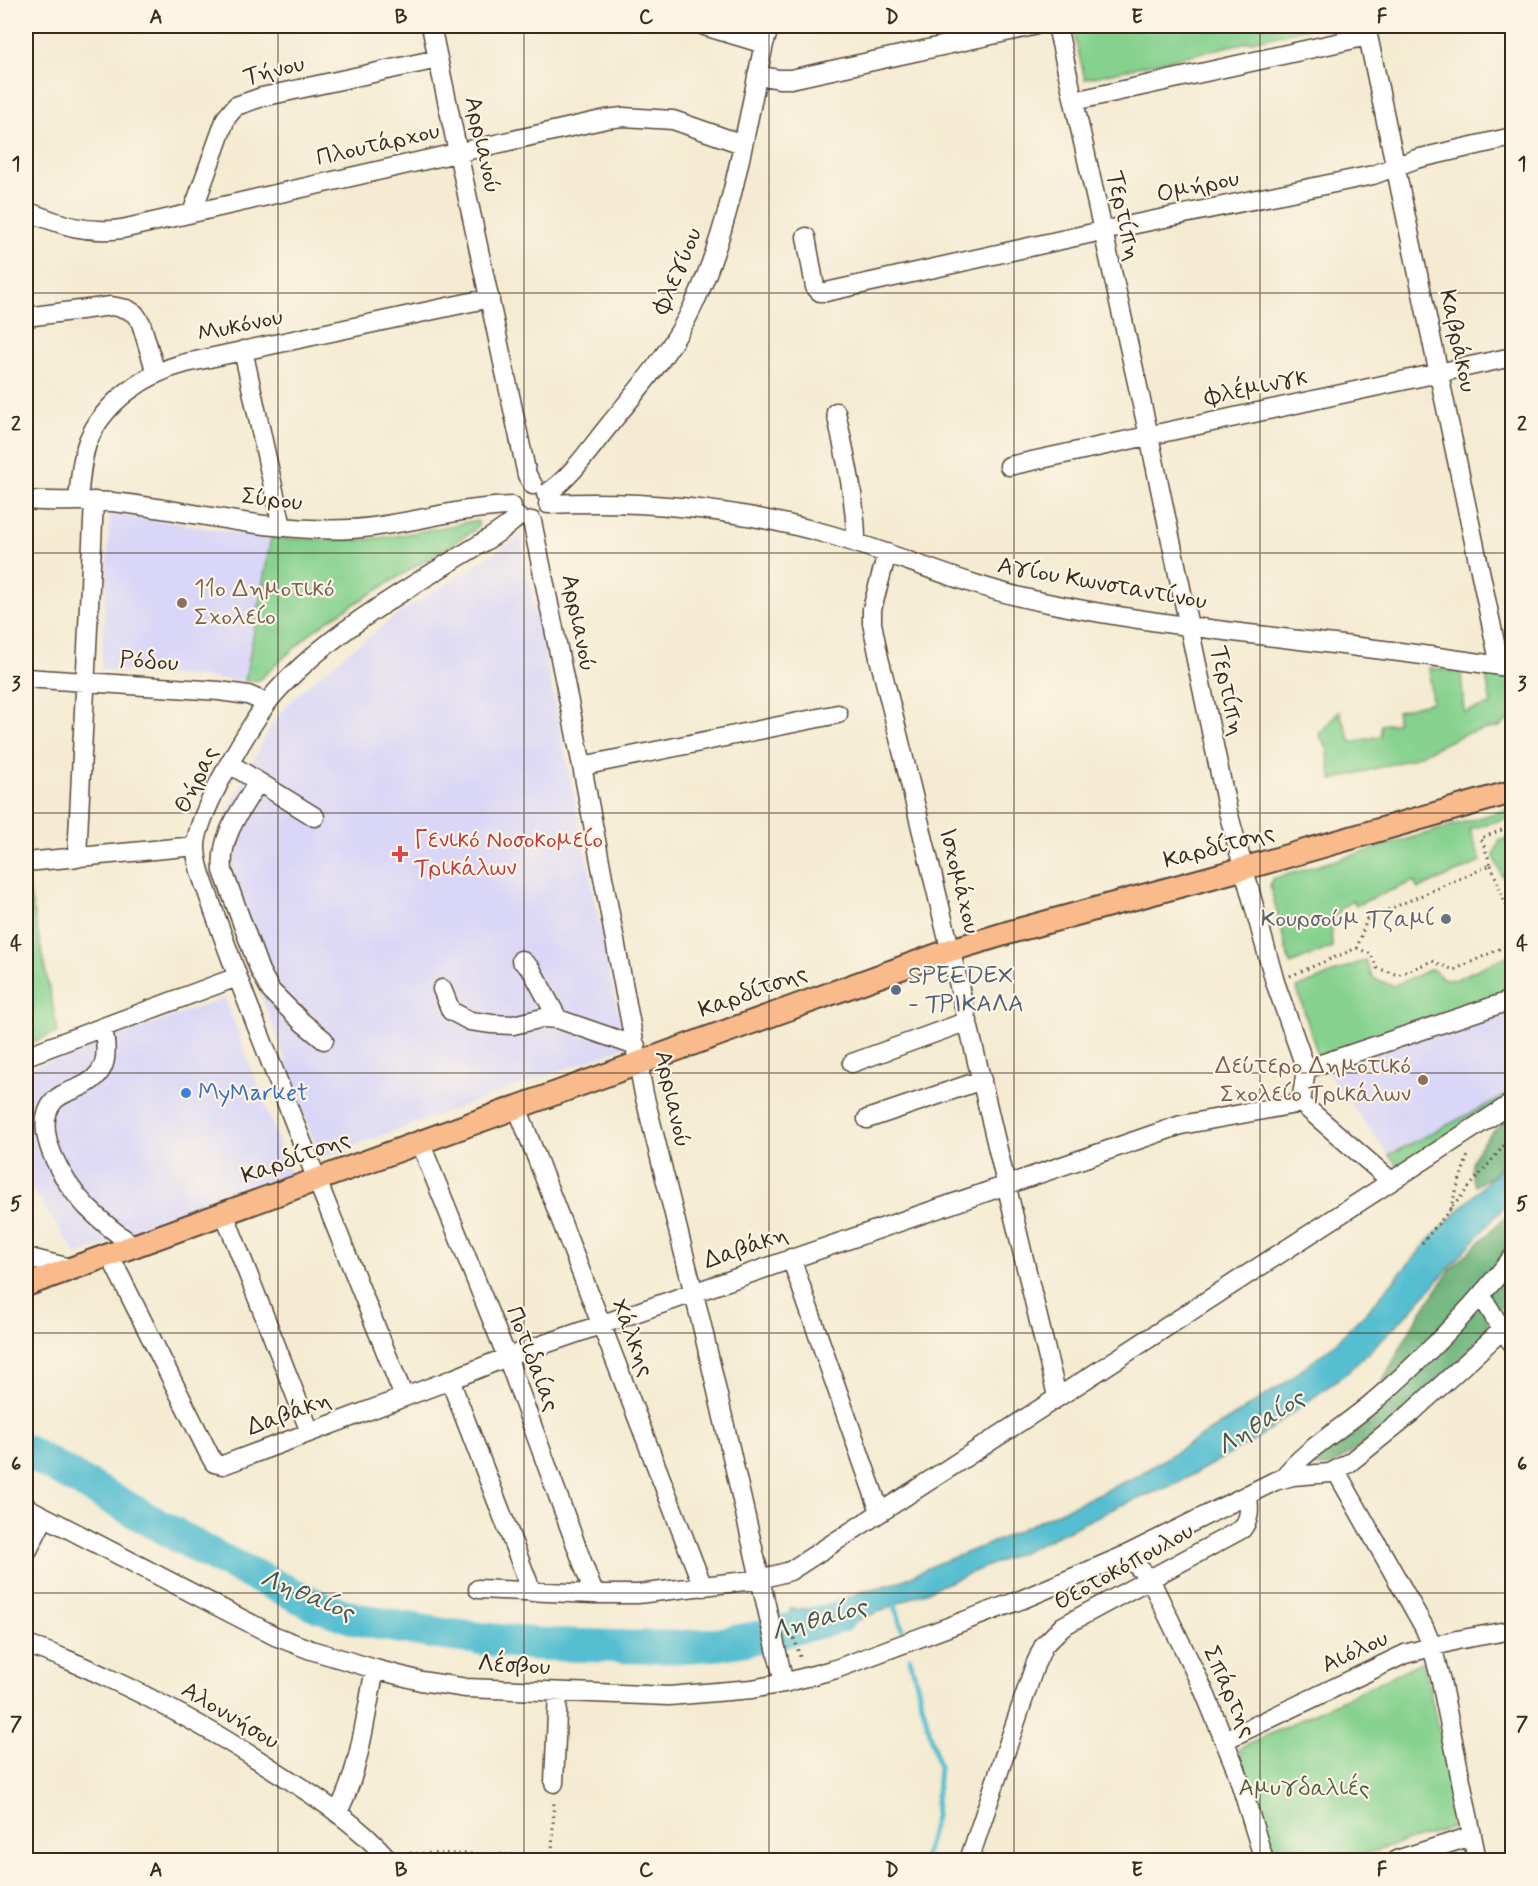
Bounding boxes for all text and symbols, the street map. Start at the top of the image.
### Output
text: A [149,4,163,31]
text: B [395,4,408,31]
text: C [639,4,654,31]
text: D [885,4,899,31]
text: E [1131,4,1143,31]
text: F [1377,4,1388,31]
street label: Τήνου [240,48,308,94]
street label: Αρριανού [457,94,507,196]
street label: Πλουτάρχου [313,116,443,174]
text: 1 [12,151,20,178]
text: 1 [1518,151,1526,178]
street label: Ομήρου [1154,163,1242,211]
street label: Τερτίπη [1098,168,1148,264]
street label: Φλεγύου [646,223,710,320]
street label: Καβράκου [1431,287,1483,395]
street label: Μυκόνου [194,302,286,350]
street label: Φλέμινγκ [1201,361,1310,414]
text: 2 [11,411,21,438]
text: 2 [1517,411,1527,438]
street label: Σύρου [240,481,304,519]
street label: Αγίου Κωνσταντίνου [995,550,1209,618]
street label: Αρριανού [553,572,603,674]
place label: 11ο Δημοτικό Σχολείο [194,574,334,633]
marker: 11ο Δημοτικό Σχολείο [175,596,189,610]
street label: Τερτίπη [1202,643,1252,739]
street label: Ρόδου [119,644,180,680]
text: 3 [11,671,21,698]
text: 3 [1517,671,1527,698]
street label: Θήρας [168,741,226,819]
street label: Καρδίτσης [1160,817,1278,877]
place label: Γενικό Νοσοκομείο Τρικάλων [414,825,603,884]
street label: Ισχομάχου [931,825,987,937]
marker: Γενικό Νοσοκομείο Τρικάλων [391,845,409,863]
place label: Κουρσούμ Τζαμί [1261,904,1434,935]
marker: Κουρσούμ Τζαμί [1439,912,1453,926]
text: 4 [10,931,22,958]
text: 4 [1516,931,1528,958]
street label: Καρδίτσης [694,958,812,1026]
place label: SPEEDEX - ΤΡΙΚΑΛΑ [908,961,1024,1020]
marker: SPEEDEX - ΤΡΙΚΑΛΑ [889,983,903,997]
street label: Αρριανού [647,1048,697,1150]
place label: Δεύτερο Δημοτικό Σχολείο Τρικάλων [1215,1051,1411,1110]
marker: Δεύτερο Δημοτικό Σχολείο Τρικάλων [1416,1073,1430,1087]
place label: MyMarket [198,1078,308,1109]
marker: MyMarket [179,1086,193,1100]
street label: Καρδίτσης [237,1124,355,1192]
text: 5 [10,1191,22,1218]
text: 5 [1516,1191,1528,1218]
street label: Δαβάκη [700,1219,792,1277]
street label: Χάλκης [603,1295,661,1381]
street label: Ποτιδαίας [498,1302,566,1416]
water label: Ληθαίος [1210,1381,1313,1464]
street label: Δαβάκη [243,1384,335,1444]
text: 6 [11,1451,21,1478]
text: 6 [1517,1451,1527,1478]
street label: Θεοτοκόπουλου [1049,1516,1200,1618]
water label: Ληθαίος [255,1562,360,1631]
water label: Ληθαίος [767,1590,873,1650]
street label: Αιόλου [1317,1623,1393,1681]
street label: Σπάρτης [1195,1641,1263,1743]
street label: Λέσβου [477,1648,551,1683]
street label: Αλοννήσου [175,1675,285,1757]
text: 7 [10,1711,22,1738]
text: 7 [1516,1711,1528,1738]
park label: Αμυγδαλιές [1239,1772,1370,1804]
text: A [149,1857,163,1884]
text: B [395,1857,408,1884]
text: C [639,1857,654,1884]
text: D [885,1857,899,1884]
text: E [1131,1857,1143,1884]
text: F [1377,1857,1388,1884]

